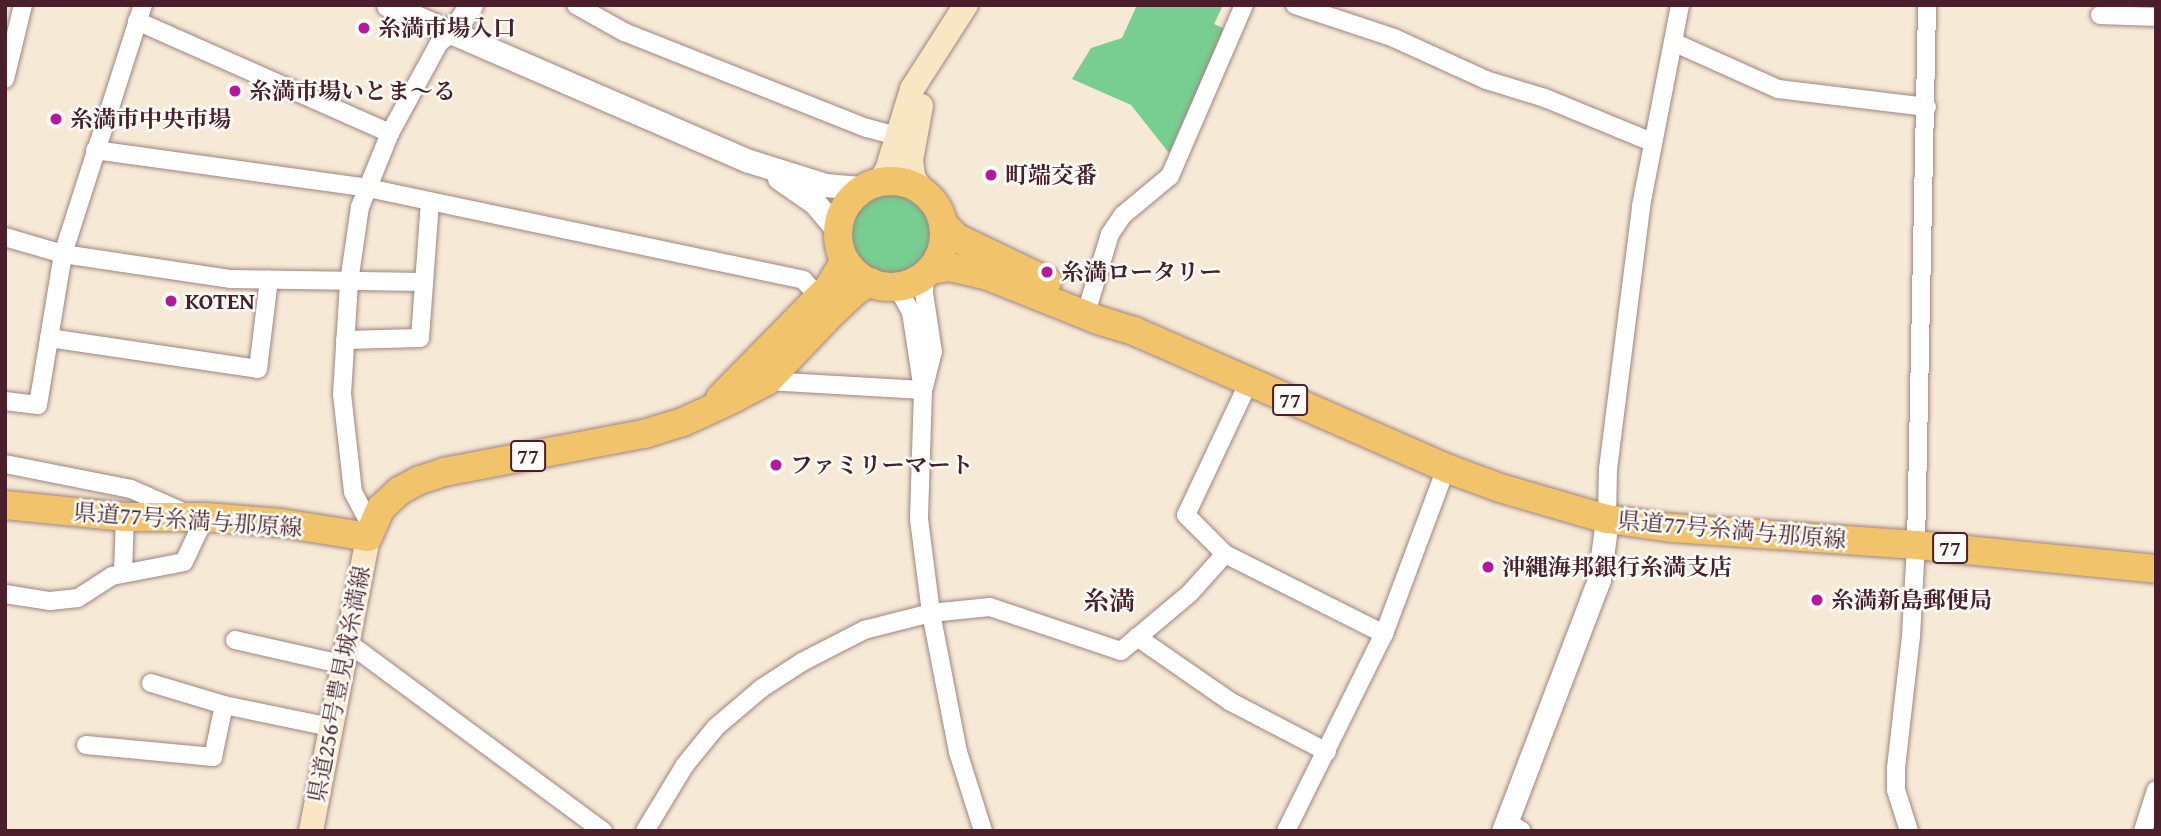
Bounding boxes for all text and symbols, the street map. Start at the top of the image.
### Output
place label: 糸満市場入口 [378,14,516,42]
marker: 糸満市場入口 [356,20,372,36]
place label: 糸満市場いとま～る [249,77,456,105]
marker: 糸満市場いとま～る [227,83,243,99]
place label: 糸満市中央市場 [70,105,231,133]
marker: 糸満市中央市場 [48,111,64,127]
place label: 町端交番 [1005,161,1097,189]
marker: 町端交番 [983,167,999,183]
place label: 糸満ロータリー [1061,258,1222,286]
marker: 糸満ロータリー [1039,264,1055,280]
place label: KOTEN [185,287,255,315]
marker: KOTEN [163,293,179,309]
road number: 77 [1271,382,1309,418]
road number: 77 [509,438,547,474]
place label: ファミリーマート [790,451,974,479]
marker: ファミリーマート [768,457,784,473]
street label: 県道77号糸満与那原線 [73,498,303,542]
street label: 県道77号糸満与那原線 [1617,506,1847,554]
road number: 77 [1931,530,1969,566]
place label: 沖縄海邦銀行糸満支店 [1502,553,1732,581]
marker: 沖縄海邦銀行糸満支店 [1480,559,1496,575]
street label: 県道256号豊見城糸満線 [303,563,375,805]
district label: 糸満 [1083,585,1135,617]
place label: 糸満新島郵便局 [1831,586,1992,614]
marker: 糸満新島郵便局 [1809,592,1825,608]

